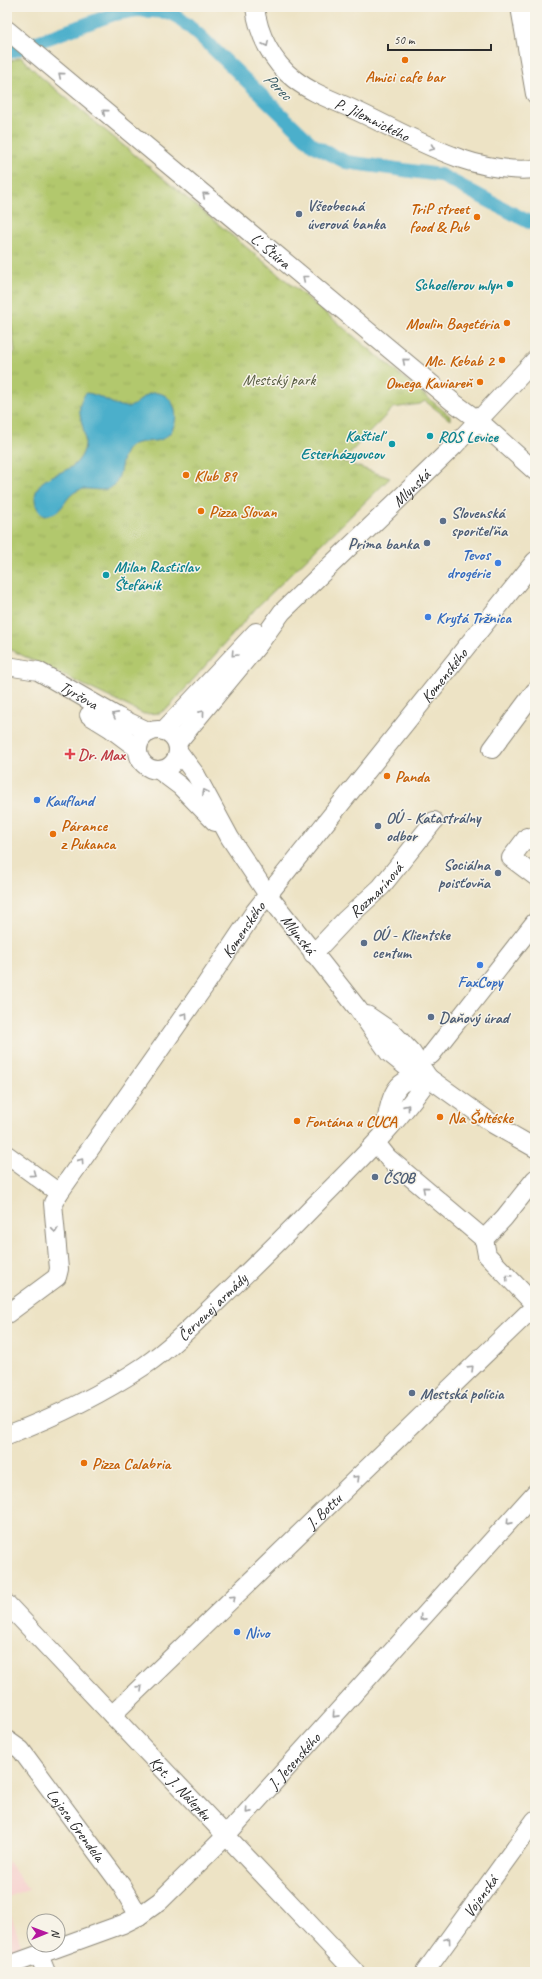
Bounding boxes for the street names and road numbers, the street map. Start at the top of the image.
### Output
street label: P. Jilemnického [332,94,414,147]
street label: Ľ. Štúra [247,229,295,274]
street label: Mlynská [388,464,436,511]
street label: Komenského [417,643,473,707]
street label: Tyršova [56,677,103,715]
street label: Rozmarínová [345,857,409,922]
street label: Komenského [218,896,271,962]
street label: Mlynská [276,911,321,960]
street label: Červenej armády [174,1268,253,1346]
street label: J. Bottu [301,1489,347,1534]
street label: J. Jesenského [263,1728,326,1794]
street label: Kpt. J. Nálepku [145,1752,216,1826]
street label: Lajosa Grendela [42,1785,110,1867]
street label: Vojenská [459,1870,504,1921]

